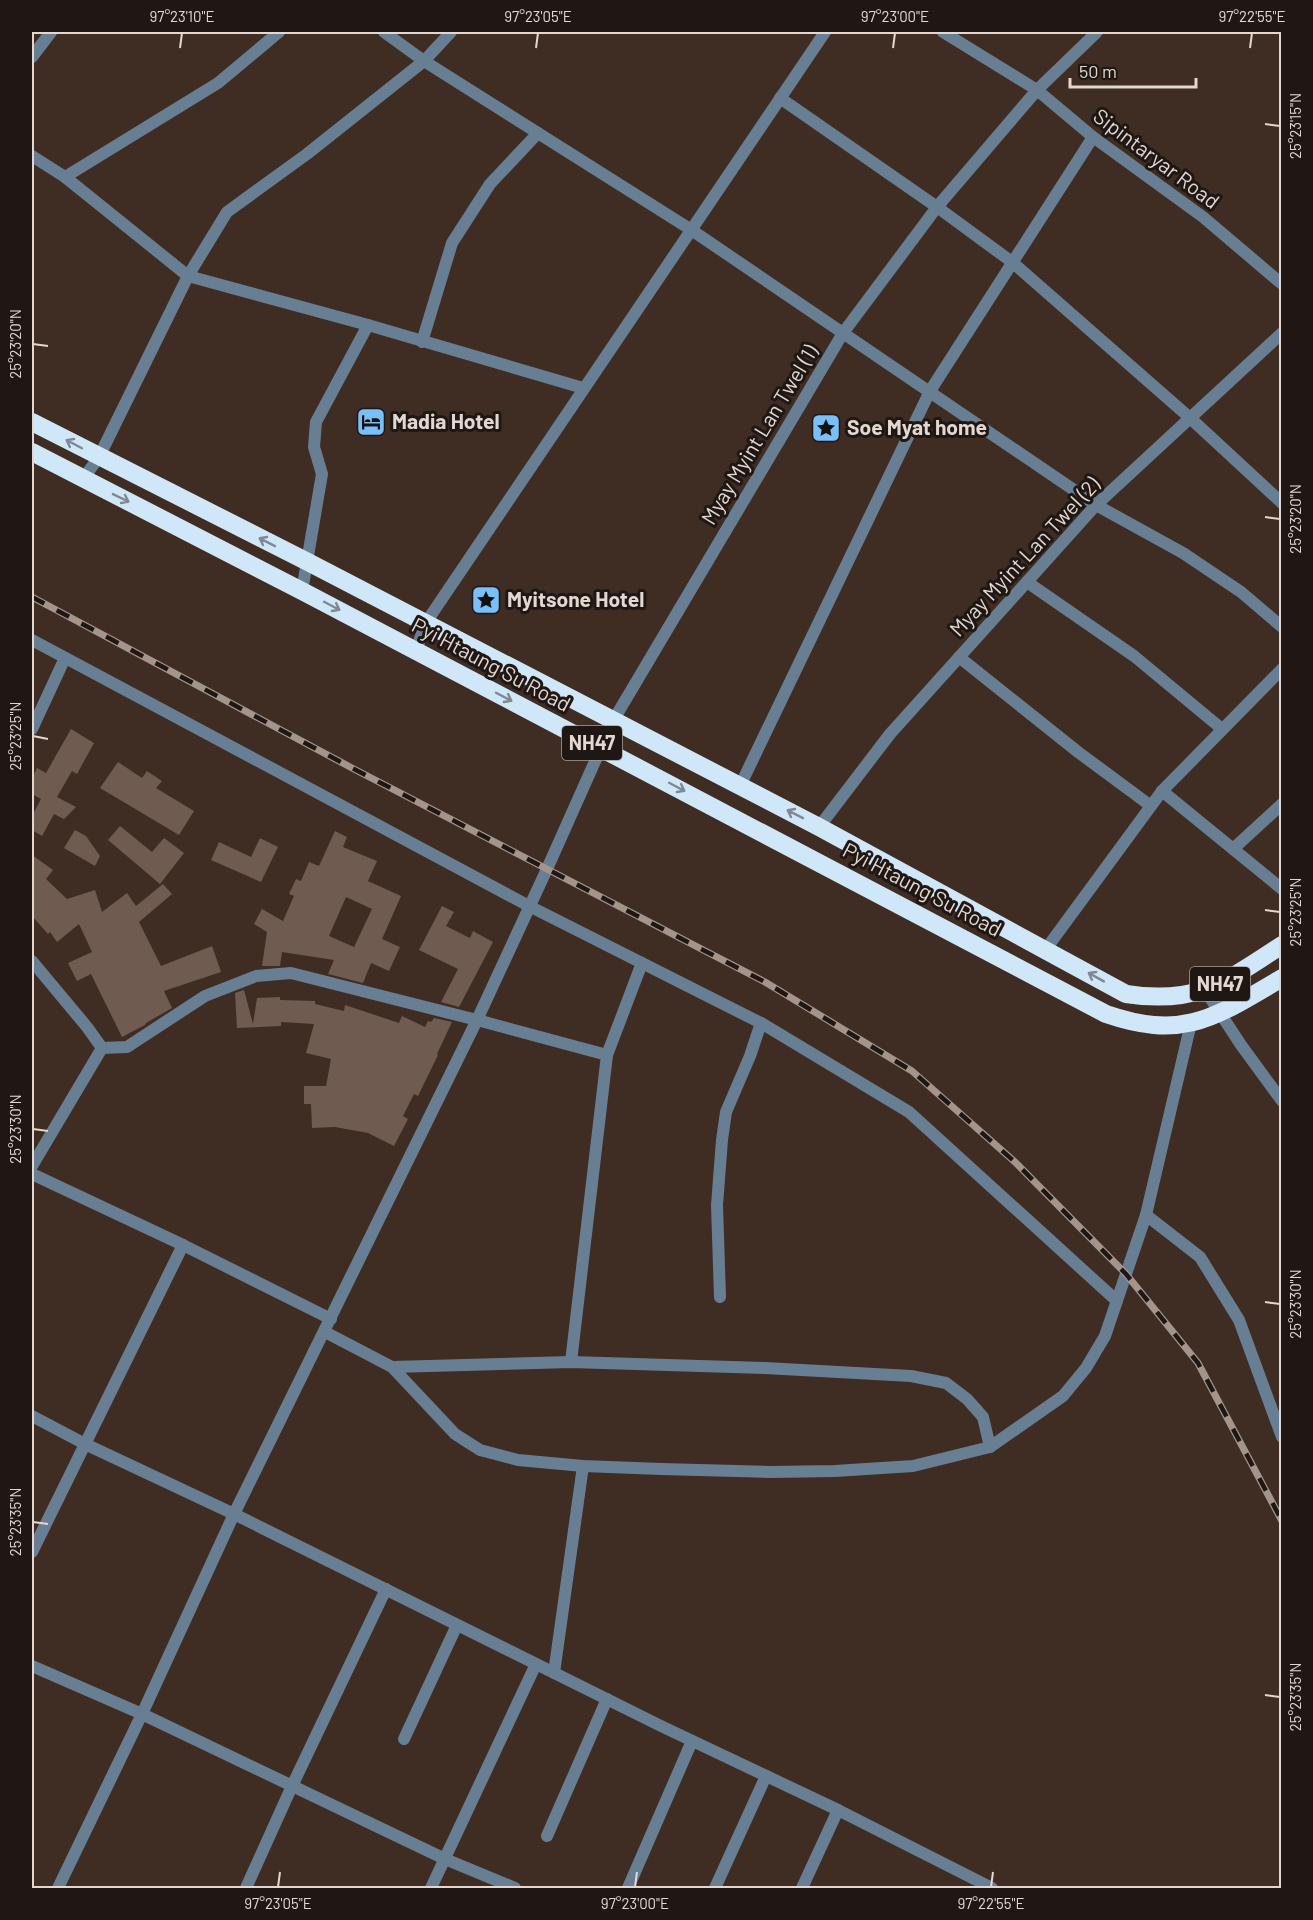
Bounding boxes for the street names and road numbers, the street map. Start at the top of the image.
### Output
street label: Sipintaryar Road [1089,102,1225,213]
street label: Myay Myint Lan Twel (1) [695,340,822,528]
street label: Myay Myint Lan Twel (2) [944,471,1105,641]
street label: Pyi Htaung Su Road [408,611,575,716]
road number: NH47 [562,726,622,760]
street label: Pyi Htaung Su Road [839,836,1006,941]
road number: NH47 [1190,967,1250,1001]

